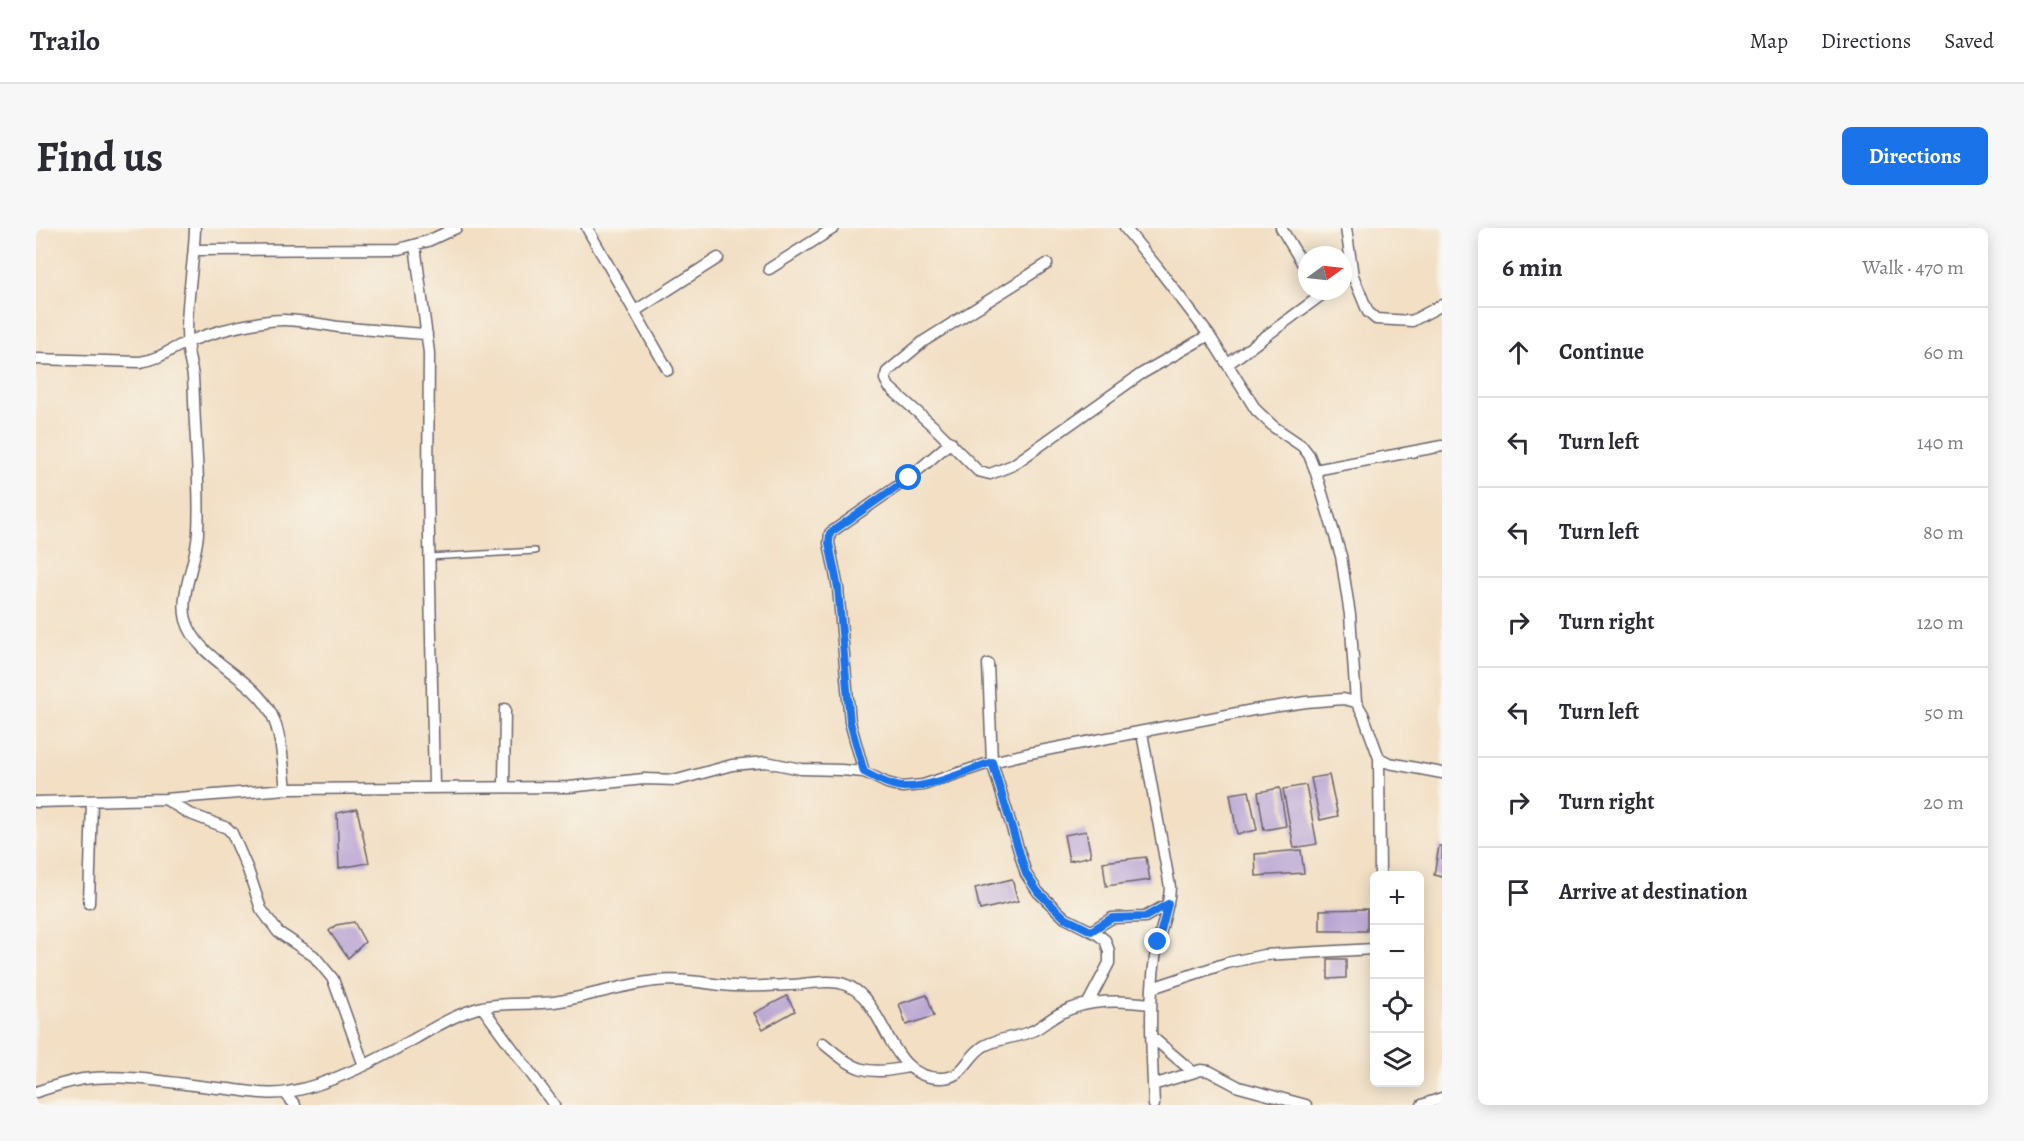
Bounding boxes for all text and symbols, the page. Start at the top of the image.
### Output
text: Trailo [30,22,100,60]
text: Map [1750,27,1788,55]
text: Directions [1821,27,1911,55]
text: Saved [1944,27,1994,55]
button: Directions [1842,127,1988,185]
text: Find us [36,128,163,185]
north arrow [1298,246,1352,300]
text: 6 min [1502,250,1563,285]
text: Walk · 470 m [1862,254,1964,281]
icon: ahead [1502,336,1535,369]
text: Continue [1559,337,1644,367]
text: 60 m [1924,339,1964,366]
icon: left [1502,426,1535,459]
text: Turn left [1559,427,1639,457]
text: 140 m [1917,429,1964,456]
route start [895,464,921,490]
icon: left [1502,516,1535,549]
text: Turn left [1559,517,1639,547]
text: 80 m [1923,519,1964,546]
icon: right [1502,606,1535,639]
text: Turn right [1559,607,1655,637]
text: 120 m [1916,609,1964,636]
icon: left [1502,696,1535,729]
text: Turn left [1559,697,1639,727]
text: 50 m [1924,699,1964,726]
icon: right [1502,786,1535,819]
text: Turn right [1559,787,1655,817]
text: 20 m [1923,789,1964,816]
map controls [1370,871,1424,1087]
button: + [1370,871,1424,925]
icon: arrive [1502,876,1535,909]
text: Arrive at destination [1559,877,1748,907]
button: − [1370,925,1424,979]
route end [1144,928,1170,954]
button: locate [1370,979,1424,1033]
button: layers [1370,1033,1424,1087]

